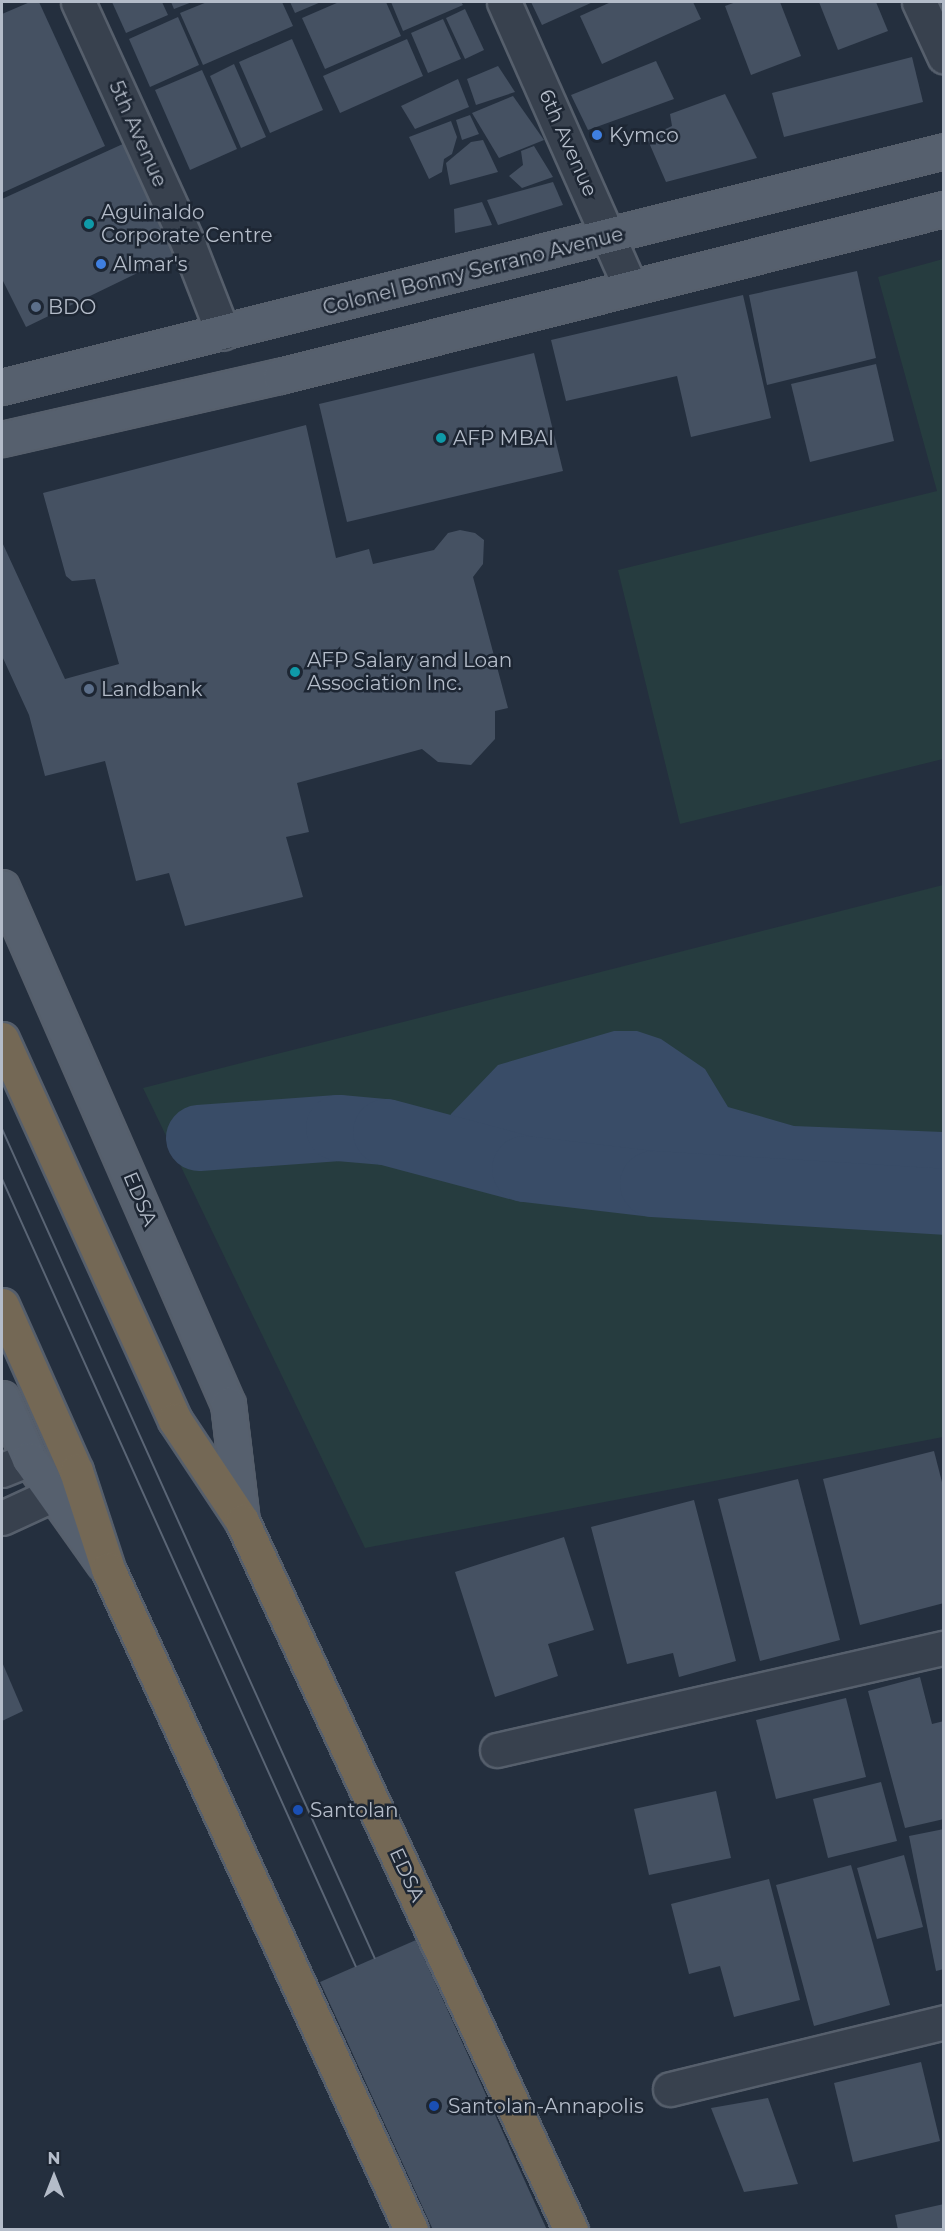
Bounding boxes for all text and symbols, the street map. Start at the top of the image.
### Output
street label: 5th Avenue [104,77,172,191]
street label: 6th Avenue [534,86,602,200]
place label: Kymco [609,123,679,147]
marker: Kymco [590,128,604,142]
place label: Aguinaldo Corporate Centre [101,201,273,248]
marker: Aguinaldo Corporate Centre [82,217,96,231]
street label: Colonel Bonny Serrano Avenue [320,222,626,320]
place label: Almar's [113,252,188,276]
marker: Almar's [94,257,108,271]
place label: BDO [48,295,96,319]
marker: BDO [29,300,43,314]
place label: AFP MBAI [453,426,554,450]
marker: AFP MBAI [434,431,448,445]
place label: AFP Salary and Loan Association Inc. [307,648,512,695]
marker: AFP Salary and Loan Association Inc. [288,665,302,679]
place label: Landbank [101,677,202,701]
marker: Landbank [82,682,96,696]
street label: EDSA [118,1168,162,1230]
place label: Santolan [310,1798,399,1822]
marker: Santolan [291,1803,305,1817]
street label: EDSA [384,1844,430,1906]
place label: Santolan-Annapolis [448,2094,644,2118]
marker: Santolan-Annapolis [425,2097,443,2115]
north arrow [24,2147,84,2207]
text: N [48,2149,60,2168]

